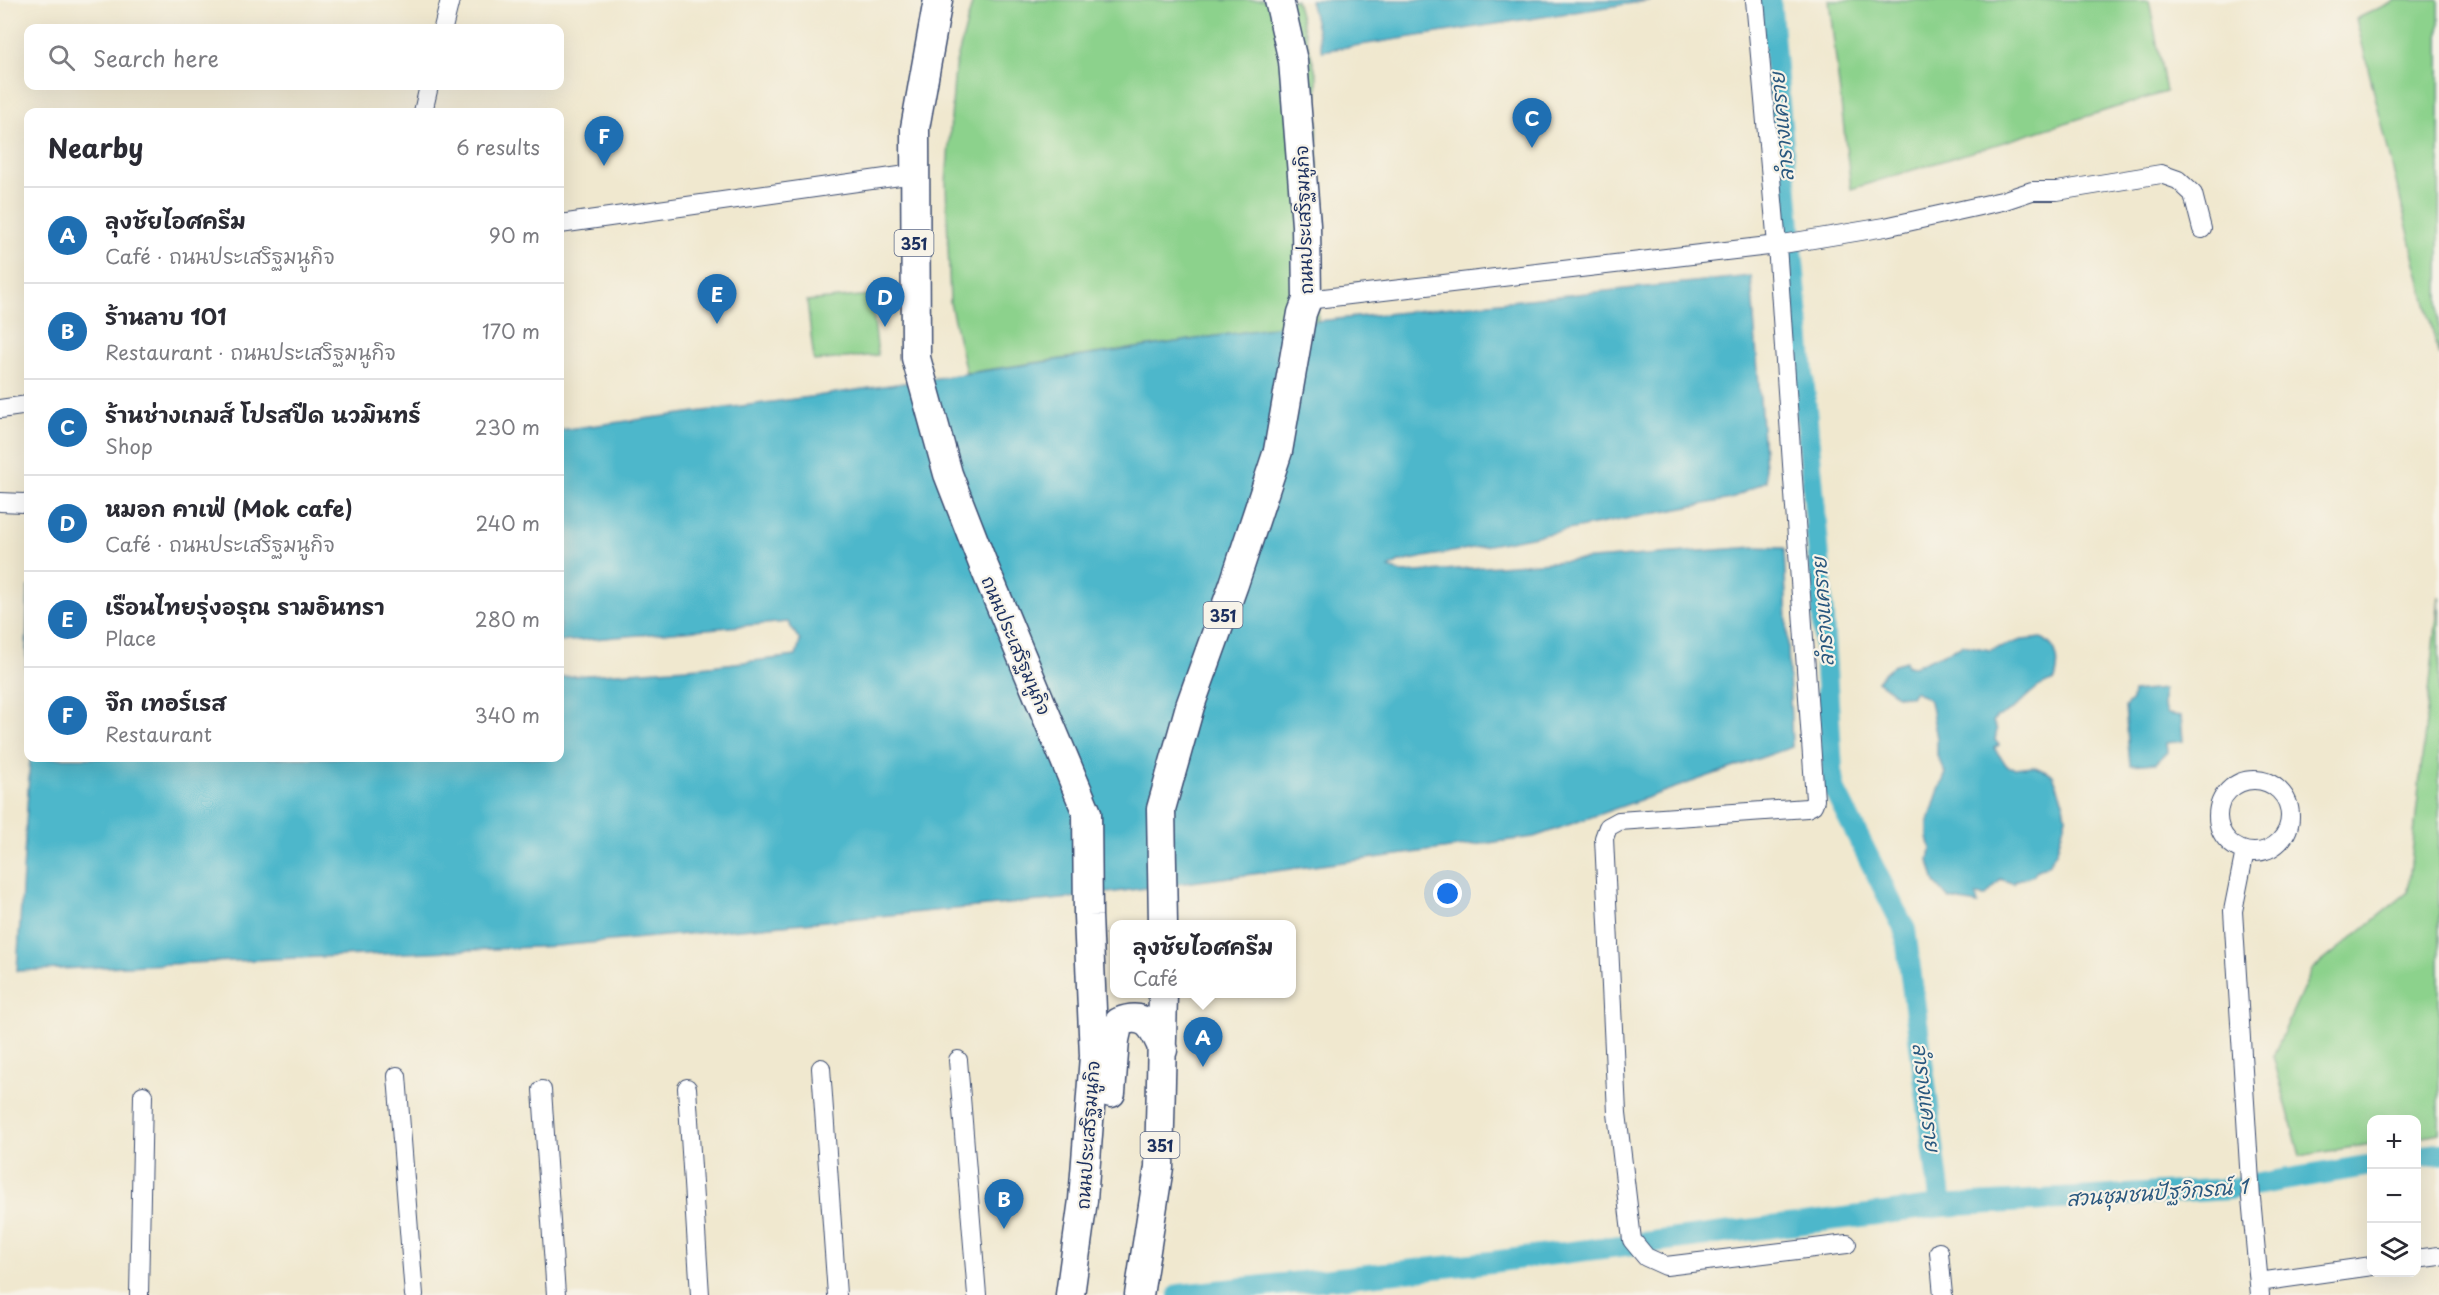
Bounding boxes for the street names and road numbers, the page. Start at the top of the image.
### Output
street label: ถนนประเสริฐมนูกิจ [1287,145,1321,295]
road number: 351 [894,230,934,256]
street label: ถนนประเสริฐมนูกิจ [974,571,1058,719]
road number: 351 [1204,602,1242,628]
street label: ถนนประเสริฐมนูกิจ [1068,1060,1108,1210]
road number: 351 [1140,1132,1180,1158]

